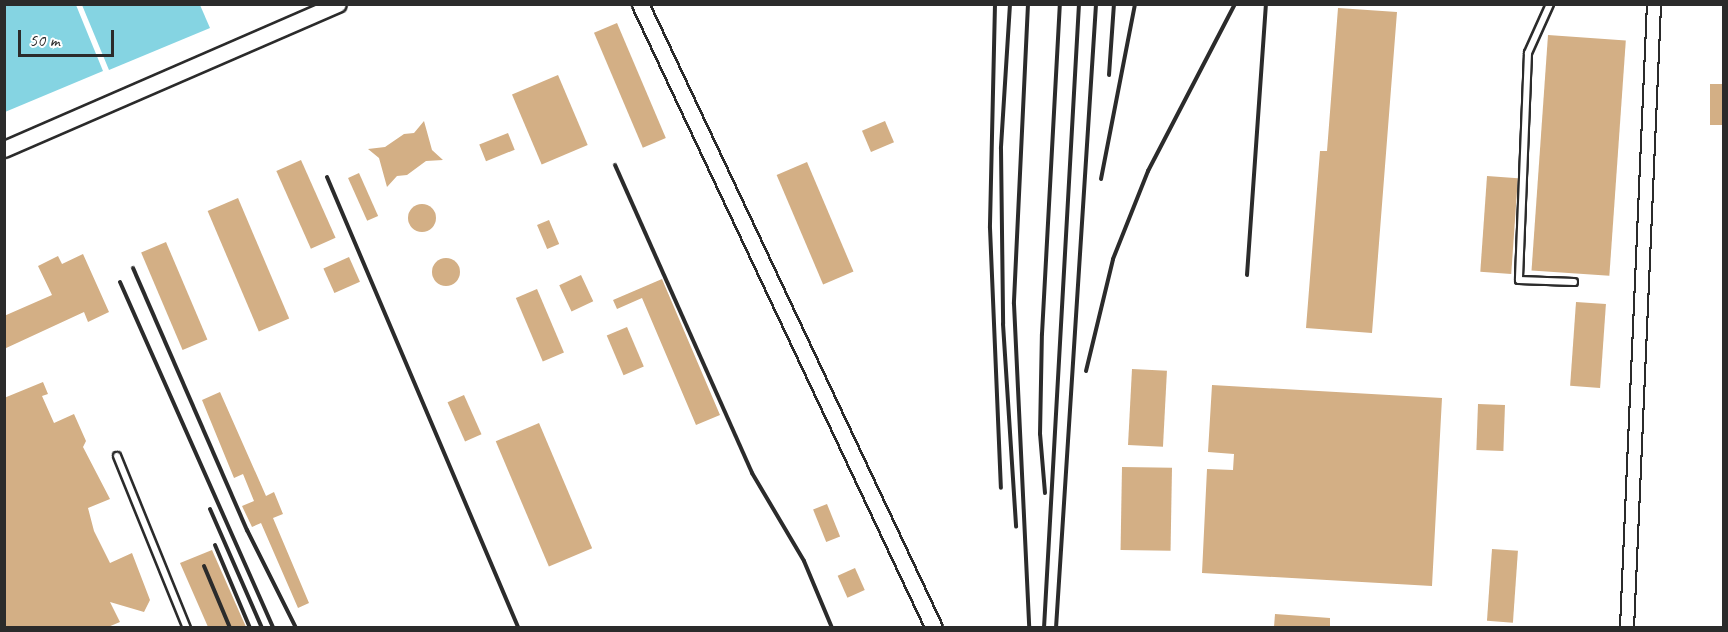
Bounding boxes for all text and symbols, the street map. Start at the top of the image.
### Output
scale bar [21,18,117,56]
text: 50 m [29,29,60,51]

